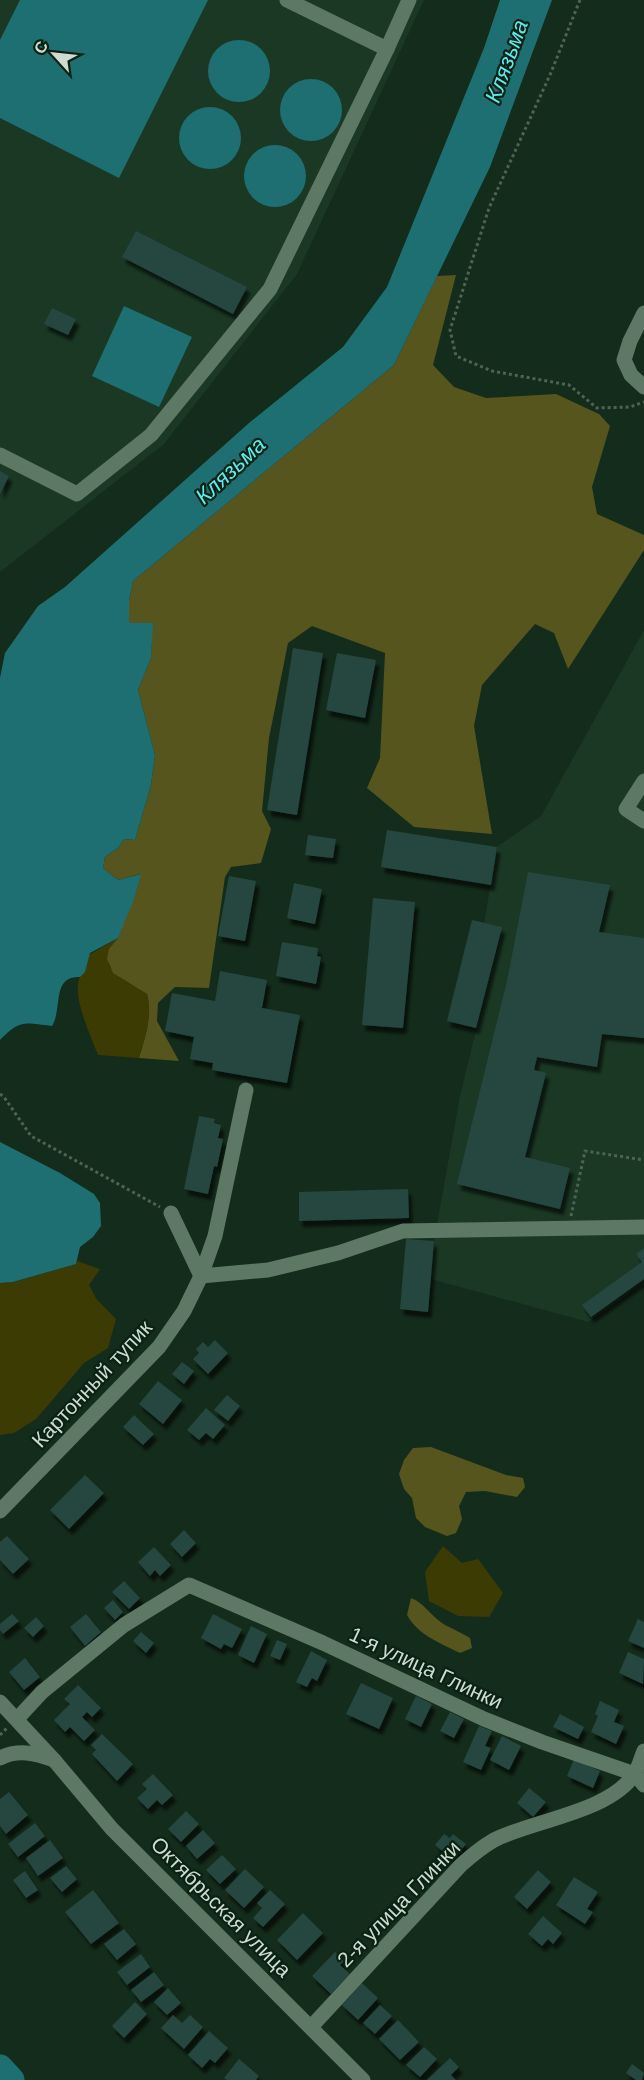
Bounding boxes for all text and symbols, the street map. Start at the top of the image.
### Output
water label: Клязьма [480,16,533,106]
north arrow [24,24,84,84]
text: С [31,38,51,56]
water label: Клязьма [190,432,270,509]
street label: Картонный тупик [27,1315,157,1452]
street label: 1-я улица Глинки [346,1622,506,1713]
street label: Октябрьская улица [147,1832,296,1982]
street label: 2-я улица Глинки [333,1836,465,1971]

